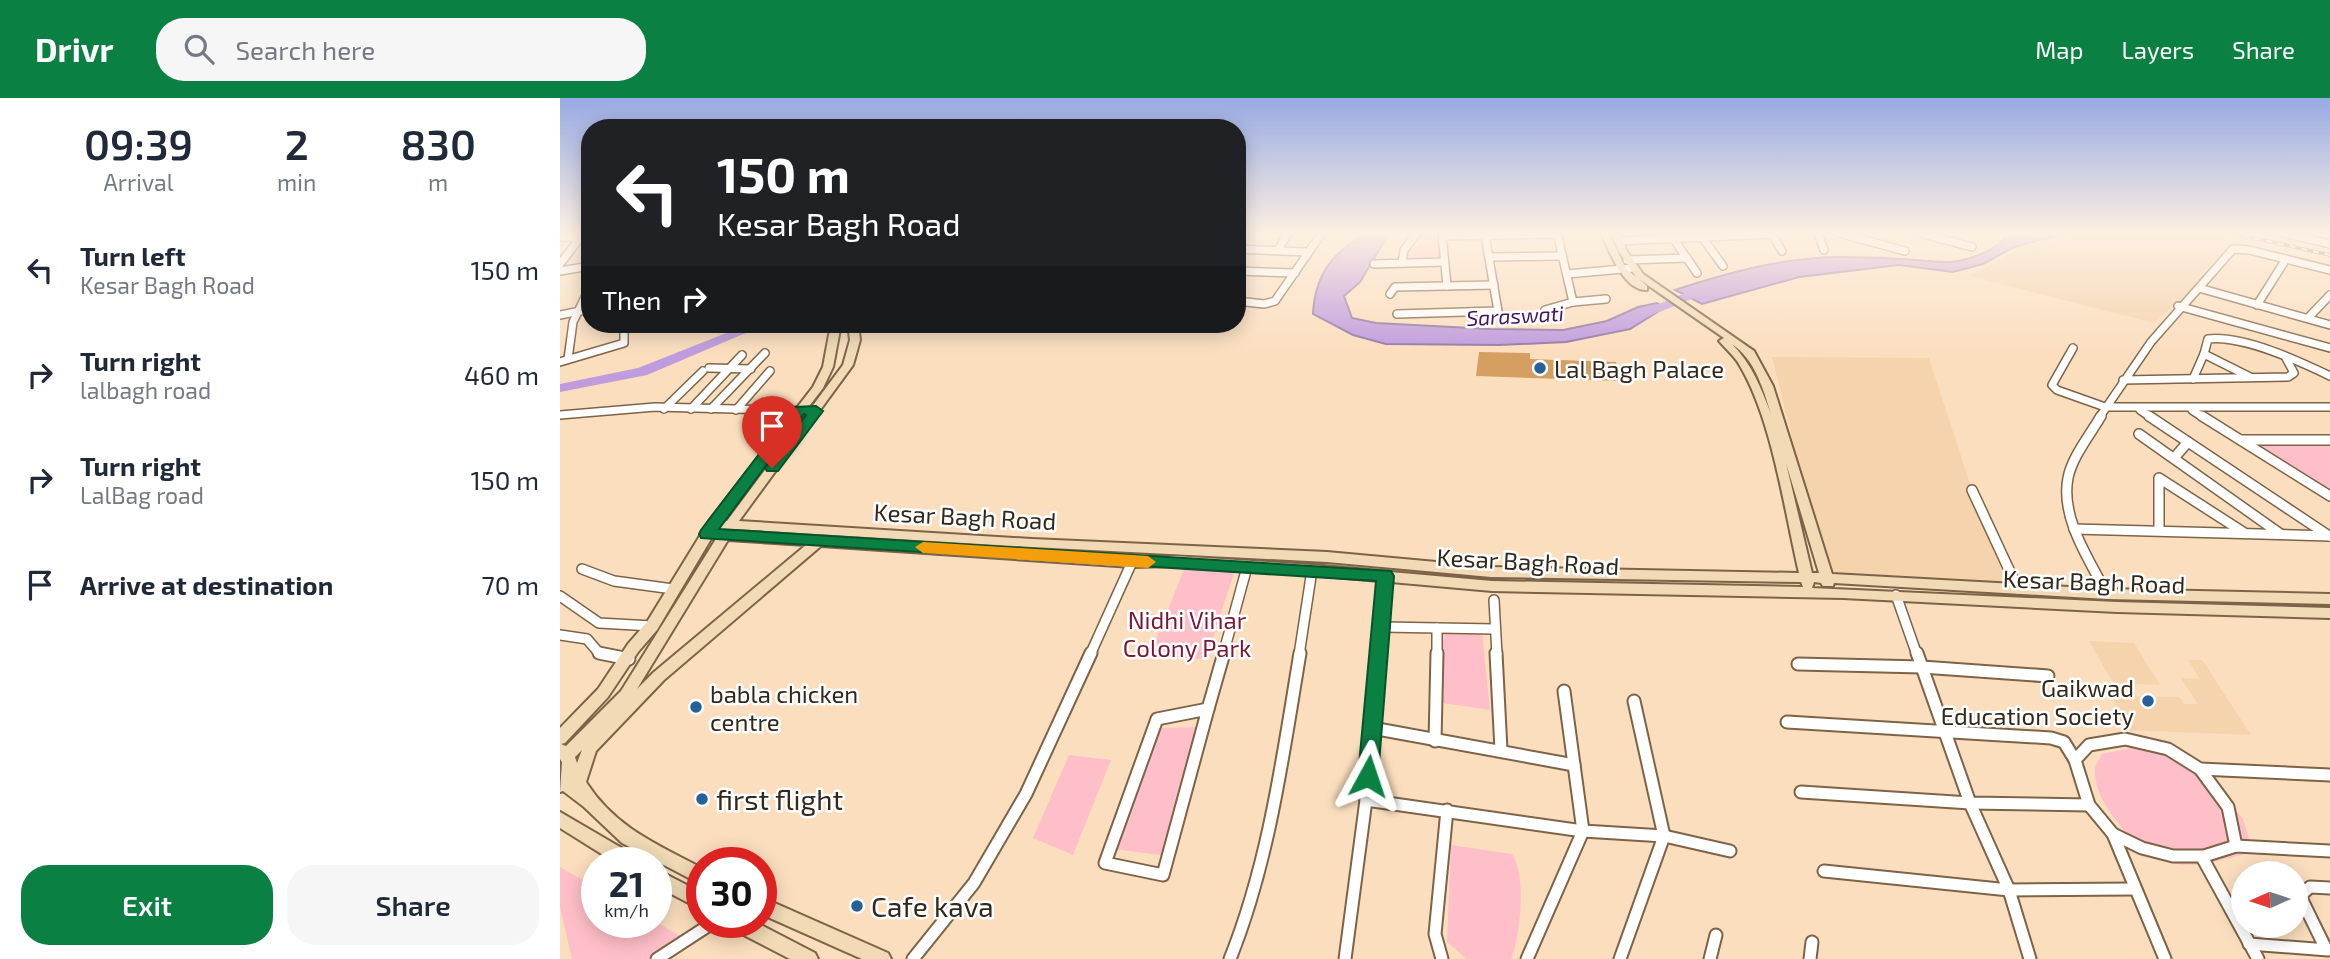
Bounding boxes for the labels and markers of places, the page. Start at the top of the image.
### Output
place label: Lal Bagh Palace [1554,354,1724,383]
marker: Lal Bagh Palace [1532,360,1548,376]
pin [742,396,802,468]
place label: Gaikwad Education Society [1941,673,2134,730]
place label: babla chicken centre [710,679,858,736]
marker: Gaikwad Education Society [2140,693,2156,709]
marker: babla chicken centre [688,699,704,715]
place label: first flight [716,782,843,816]
marker: first flight [694,791,710,807]
place label: Cafe kava [871,889,994,923]
marker: Cafe kava [849,898,865,914]

